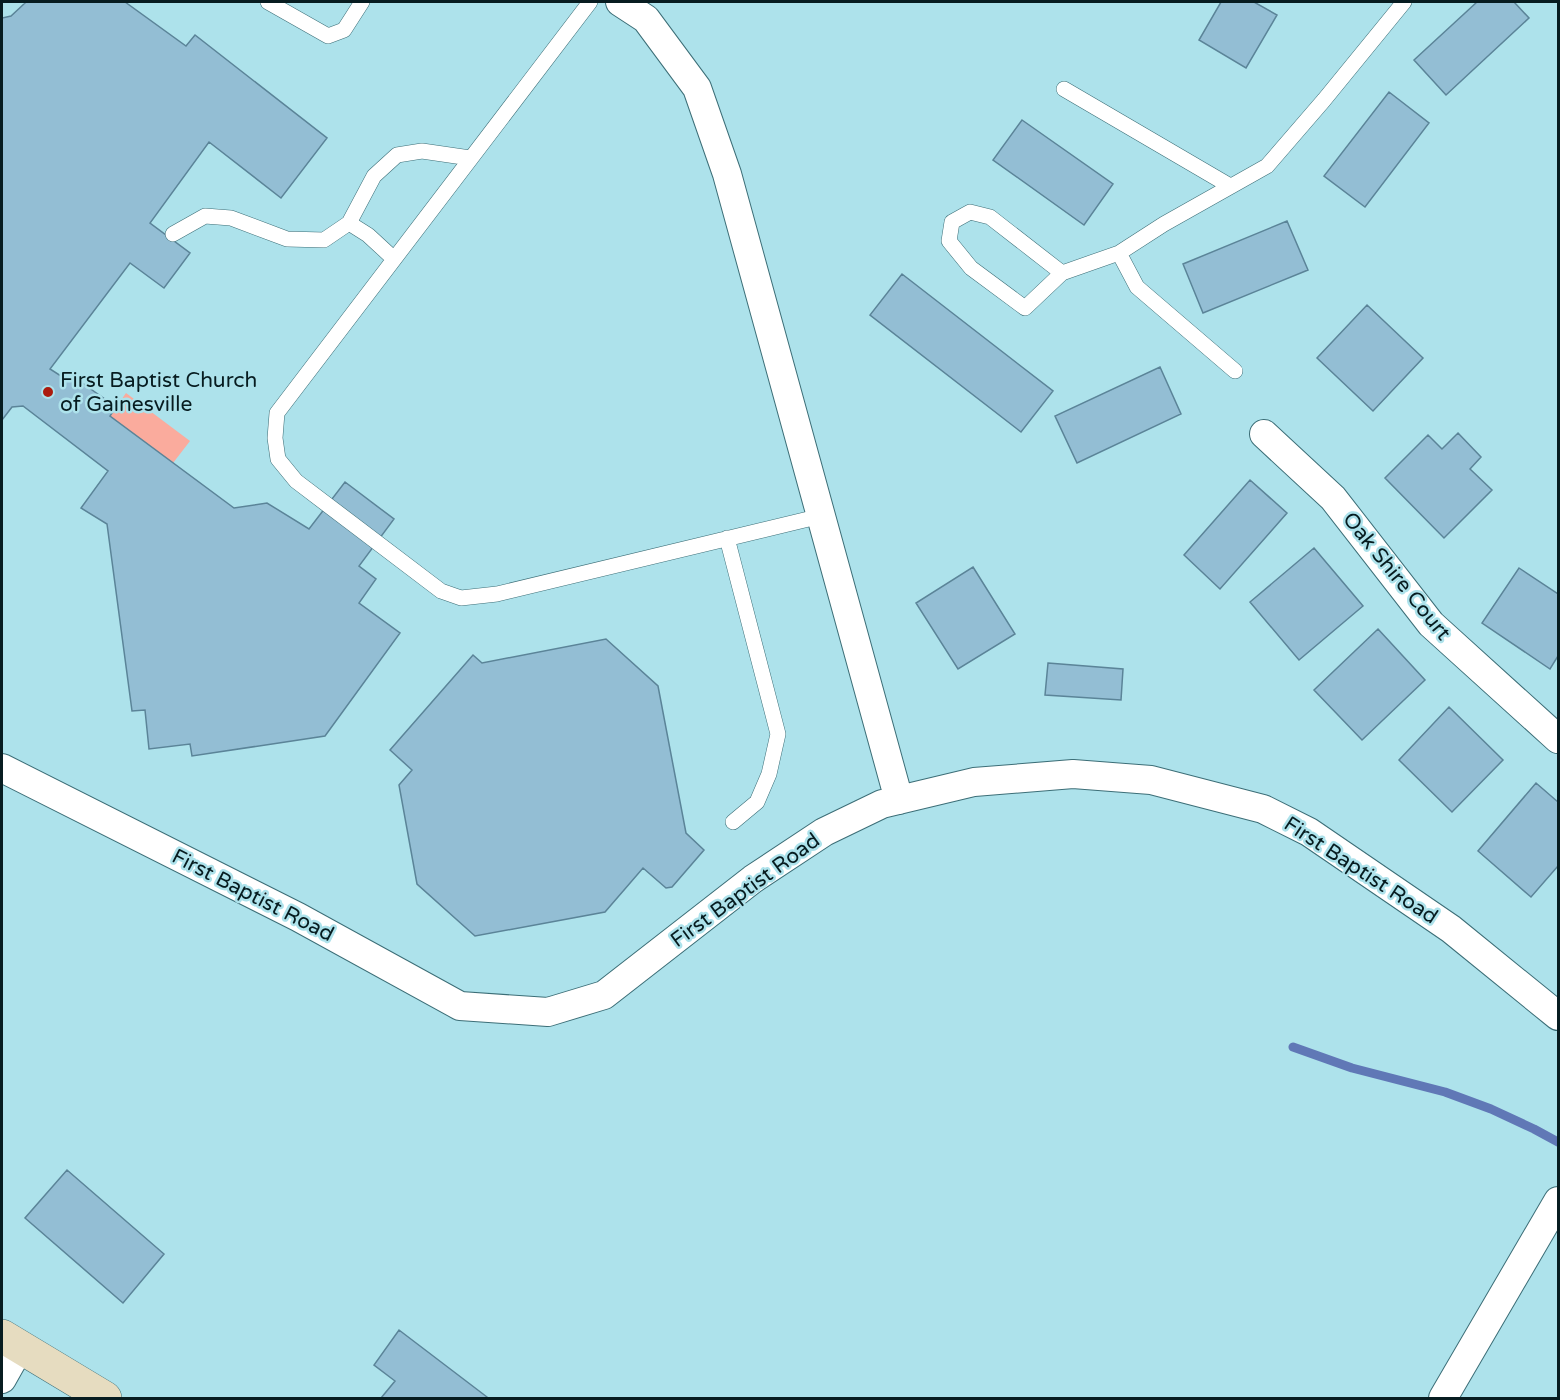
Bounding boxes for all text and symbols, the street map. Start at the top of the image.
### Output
place label: First Baptist Church of Gainesville [60,368,257,417]
marker: First Baptist Church of Gainesville [41,385,55,399]
street label: Oak Shire Court [1337,507,1456,645]
street label: First Baptist Road [1279,811,1442,929]
street label: First Baptist Road [666,828,825,953]
street label: First Baptist Road [168,844,338,947]

